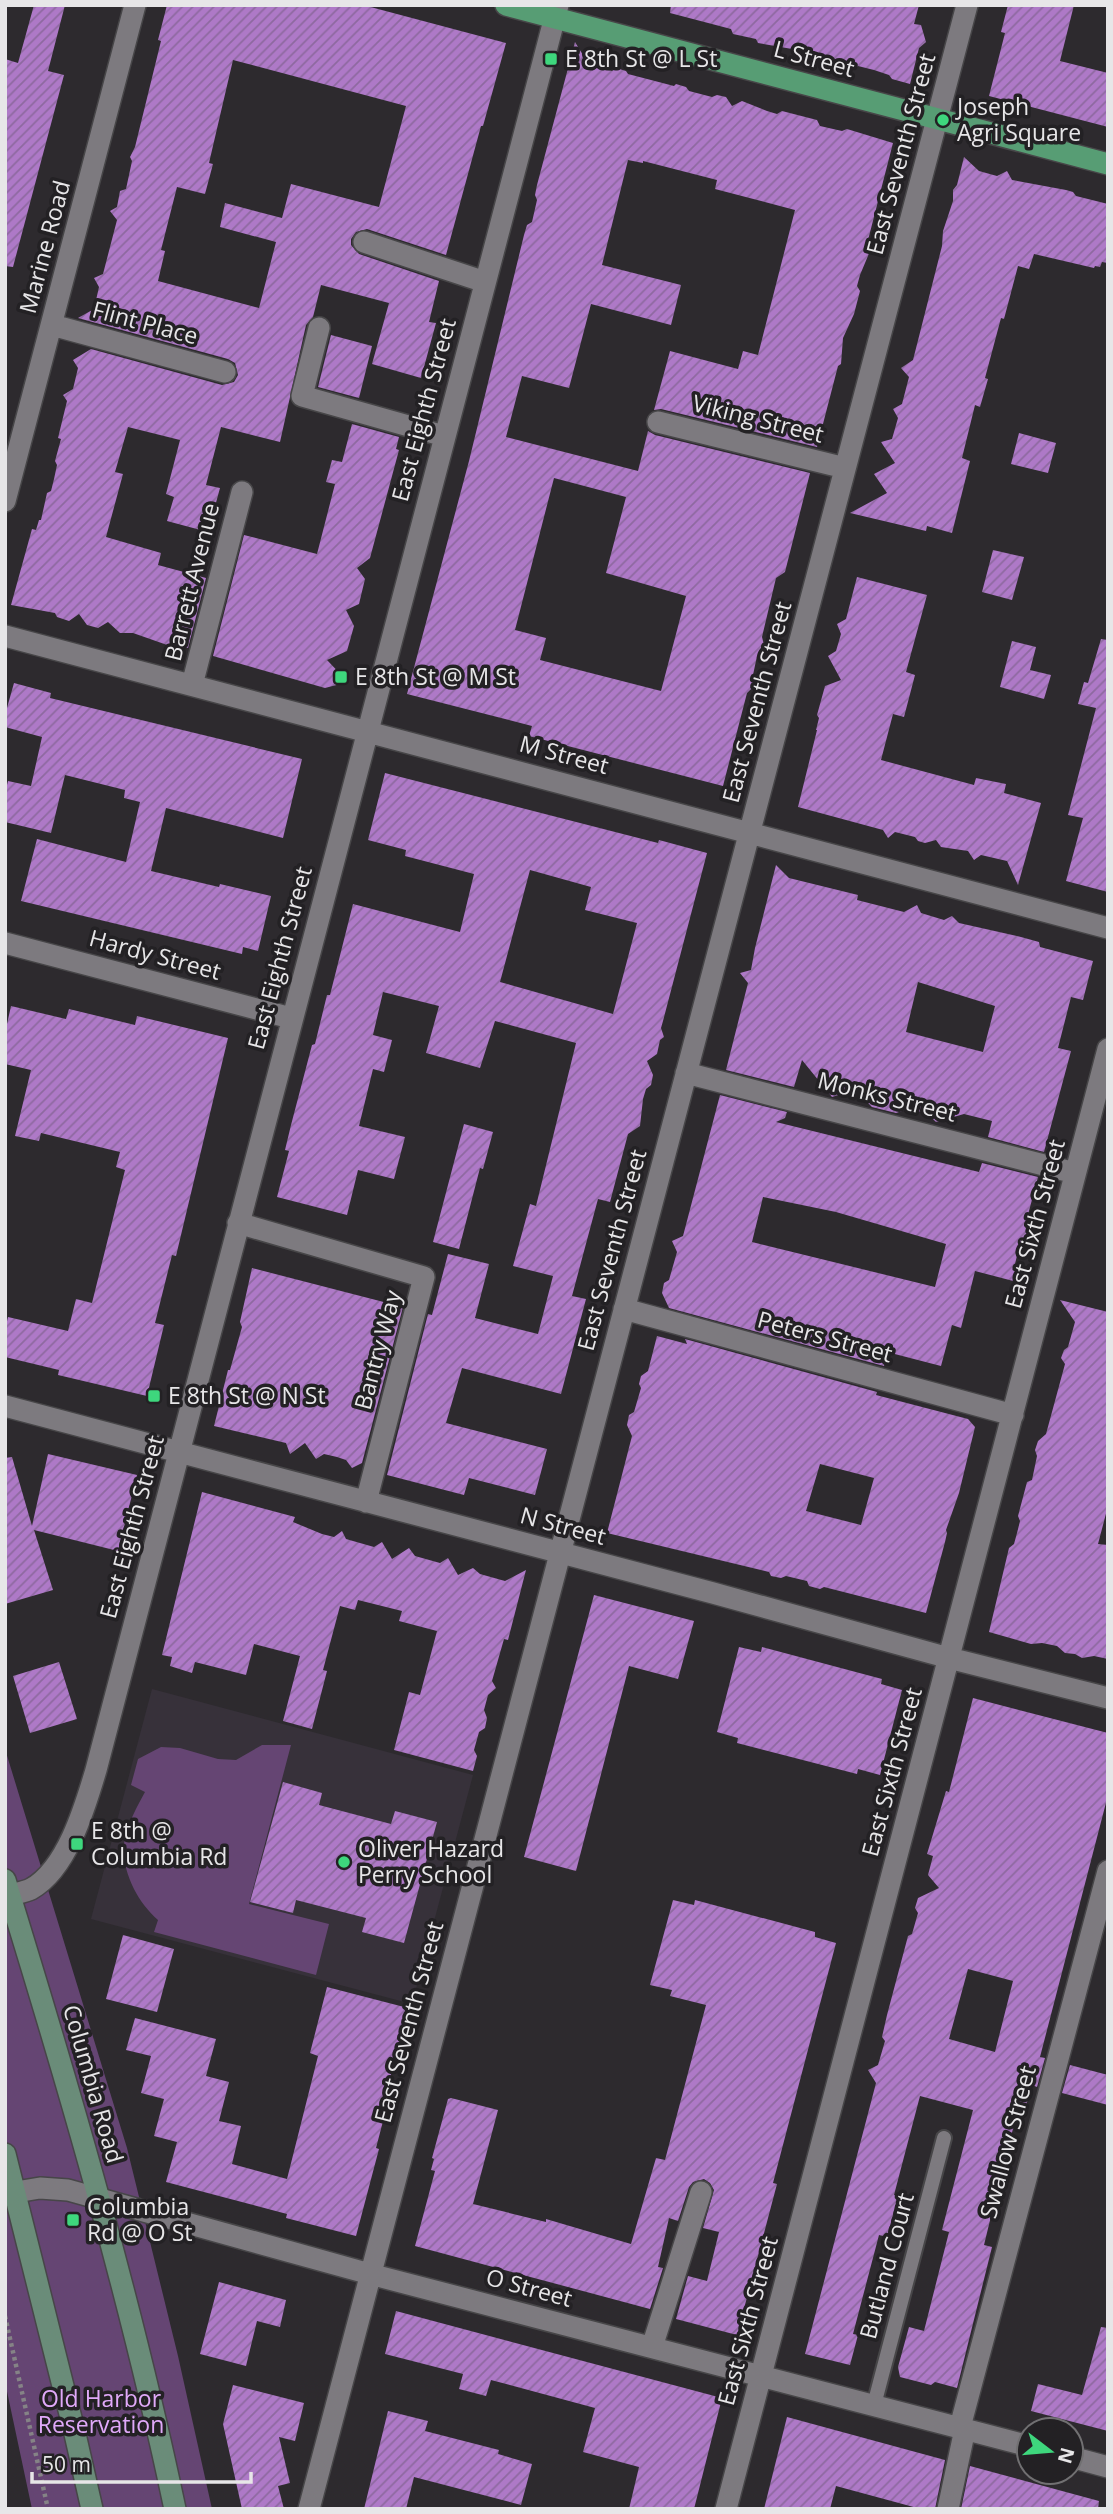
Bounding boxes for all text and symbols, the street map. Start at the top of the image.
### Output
street label: L Street [770,32,858,84]
place label: E 8th St @ L St [565,42,717,74]
street label: East Seventh Street [858,50,942,258]
marker: E 8th St @ L St [543,51,559,67]
place label: Joseph Agri Square [955,90,1081,148]
marker: Joseph Agri Square [935,112,951,128]
street label: Marine Road [11,177,77,317]
street label: Flint Place [89,293,202,351]
street label: East Eighth Street [383,315,463,505]
street label: Viking Street [689,386,827,450]
street label: Barrett Avenue [156,499,226,664]
street label: East Seventh Street [714,598,798,806]
place label: E 8th St @ M St [355,660,516,692]
marker: E 8th St @ M St [333,669,349,685]
street label: M Street [516,727,612,781]
street label: East Eighth Street [239,863,319,1053]
street label: Hardy Street [86,921,225,987]
street label: Monks Street [815,1063,960,1129]
street label: East Sixth Street [996,1136,1072,1312]
street label: East Seventh Street [569,1146,653,1354]
street label: Bantry Way [346,1286,408,1413]
street label: Peters Street [754,1303,896,1369]
place label: E 8th St @ N St [168,1379,326,1411]
marker: E 8th St @ N St [146,1388,162,1404]
street label: East Eighth Street [91,1432,171,1622]
street label: N Street [517,1498,610,1552]
street label: East Sixth Street [853,1684,929,1860]
place label: E 8th @ Columbia Rd [91,1814,227,1872]
place label: Oliver Hazard Perry School [358,1832,504,1890]
marker: E 8th @ Columbia Rd [69,1836,85,1852]
marker: Oliver Hazard Perry School [336,1854,352,1870]
street label: East Seventh Street [366,1918,450,2126]
street label: Columbia Road [56,2001,132,2166]
street label: Swallow Street [971,2062,1043,2222]
street label: Butland Court [851,2189,921,2342]
place label: Columbia Rd @ O St [87,2190,193,2248]
marker: Columbia Rd @ O St [65,2212,81,2228]
street label: East Sixth Street [709,2233,785,2409]
street label: O Street [483,2260,576,2314]
park label: Old Harbor Reservation [38,2382,164,2440]
north arrow [1015,2416,1085,2486]
scale bar [32,2440,250,2484]
text: N [1052,2445,1081,2467]
text: 50 m [42,2450,91,2478]

